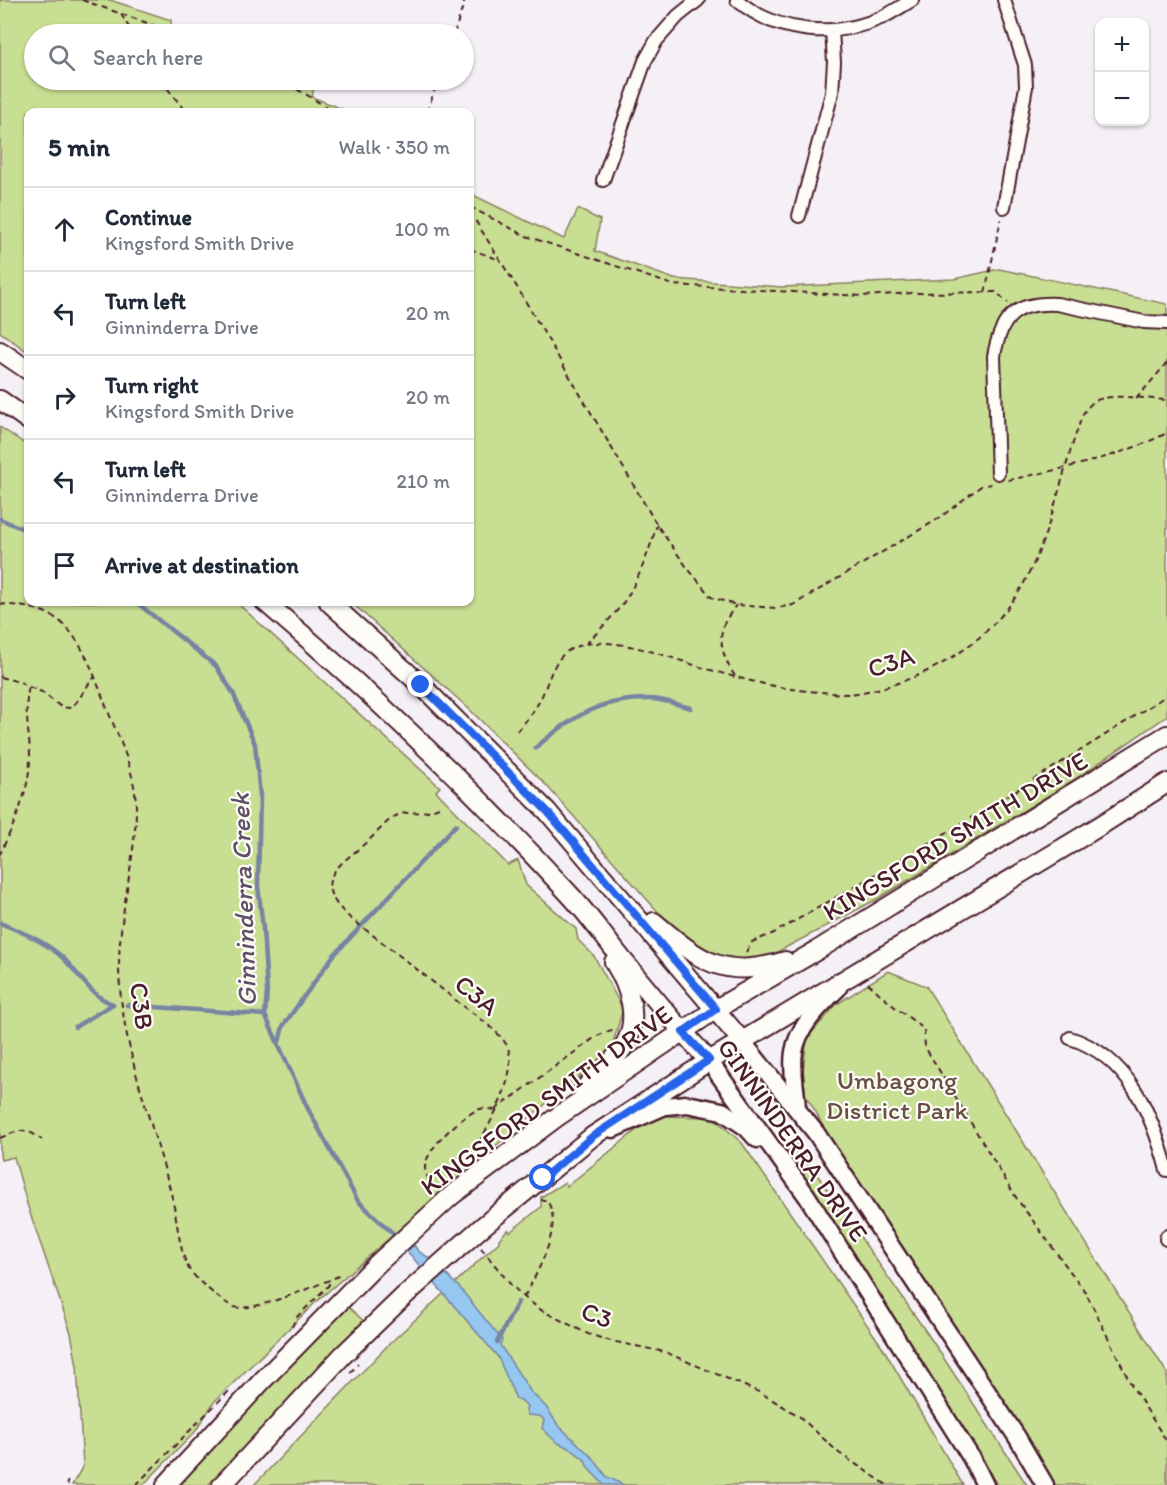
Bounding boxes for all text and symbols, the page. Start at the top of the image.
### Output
map controls [1095,18,1149,126]
button: + [1095,18,1149,72]
search box [24,24,474,90]
icon: search [45,41,78,74]
text: Search here [93,44,203,71]
button: − [1095,72,1149,126]
text: 5 min [48,131,110,163]
text: Walk · 350 m [339,135,450,159]
text: Continue [105,204,192,231]
icon: ahead [48,213,81,246]
text: 100 m [395,217,450,241]
text: Kingsford Smith Drive [105,231,294,255]
text: Turn left [105,288,186,315]
icon: left [48,297,81,330]
text: 20 m [406,301,450,325]
text: Ginninderra Drive [105,315,259,339]
text: Turn right [105,372,199,399]
icon: right [48,381,81,414]
text: 20 m [406,385,450,409]
text: Kingsford Smith Drive [105,399,294,423]
text: Turn left [105,456,186,483]
icon: left [48,465,81,498]
text: 210 m [397,469,450,493]
text: Ginninderra Drive [105,483,259,507]
icon: arrive [48,549,81,582]
text: Arrive at destination [105,552,299,579]
street label: C3A [863,639,919,685]
route end [407,671,433,697]
street label: KINGSFORD SMITH DRIVE [817,744,1093,928]
water label: Ginninderra Creek [223,790,263,1007]
street label: C3A [448,968,506,1023]
street label: C3B [123,980,161,1032]
street label: KINGSFORD SMITH DRIVE [414,998,678,1202]
street label: GINNINDERRA DRIVE [711,1032,875,1248]
park label: Umbagong District Park [826,1064,969,1126]
route start [529,1164,555,1190]
street label: C3 [577,1295,617,1335]

